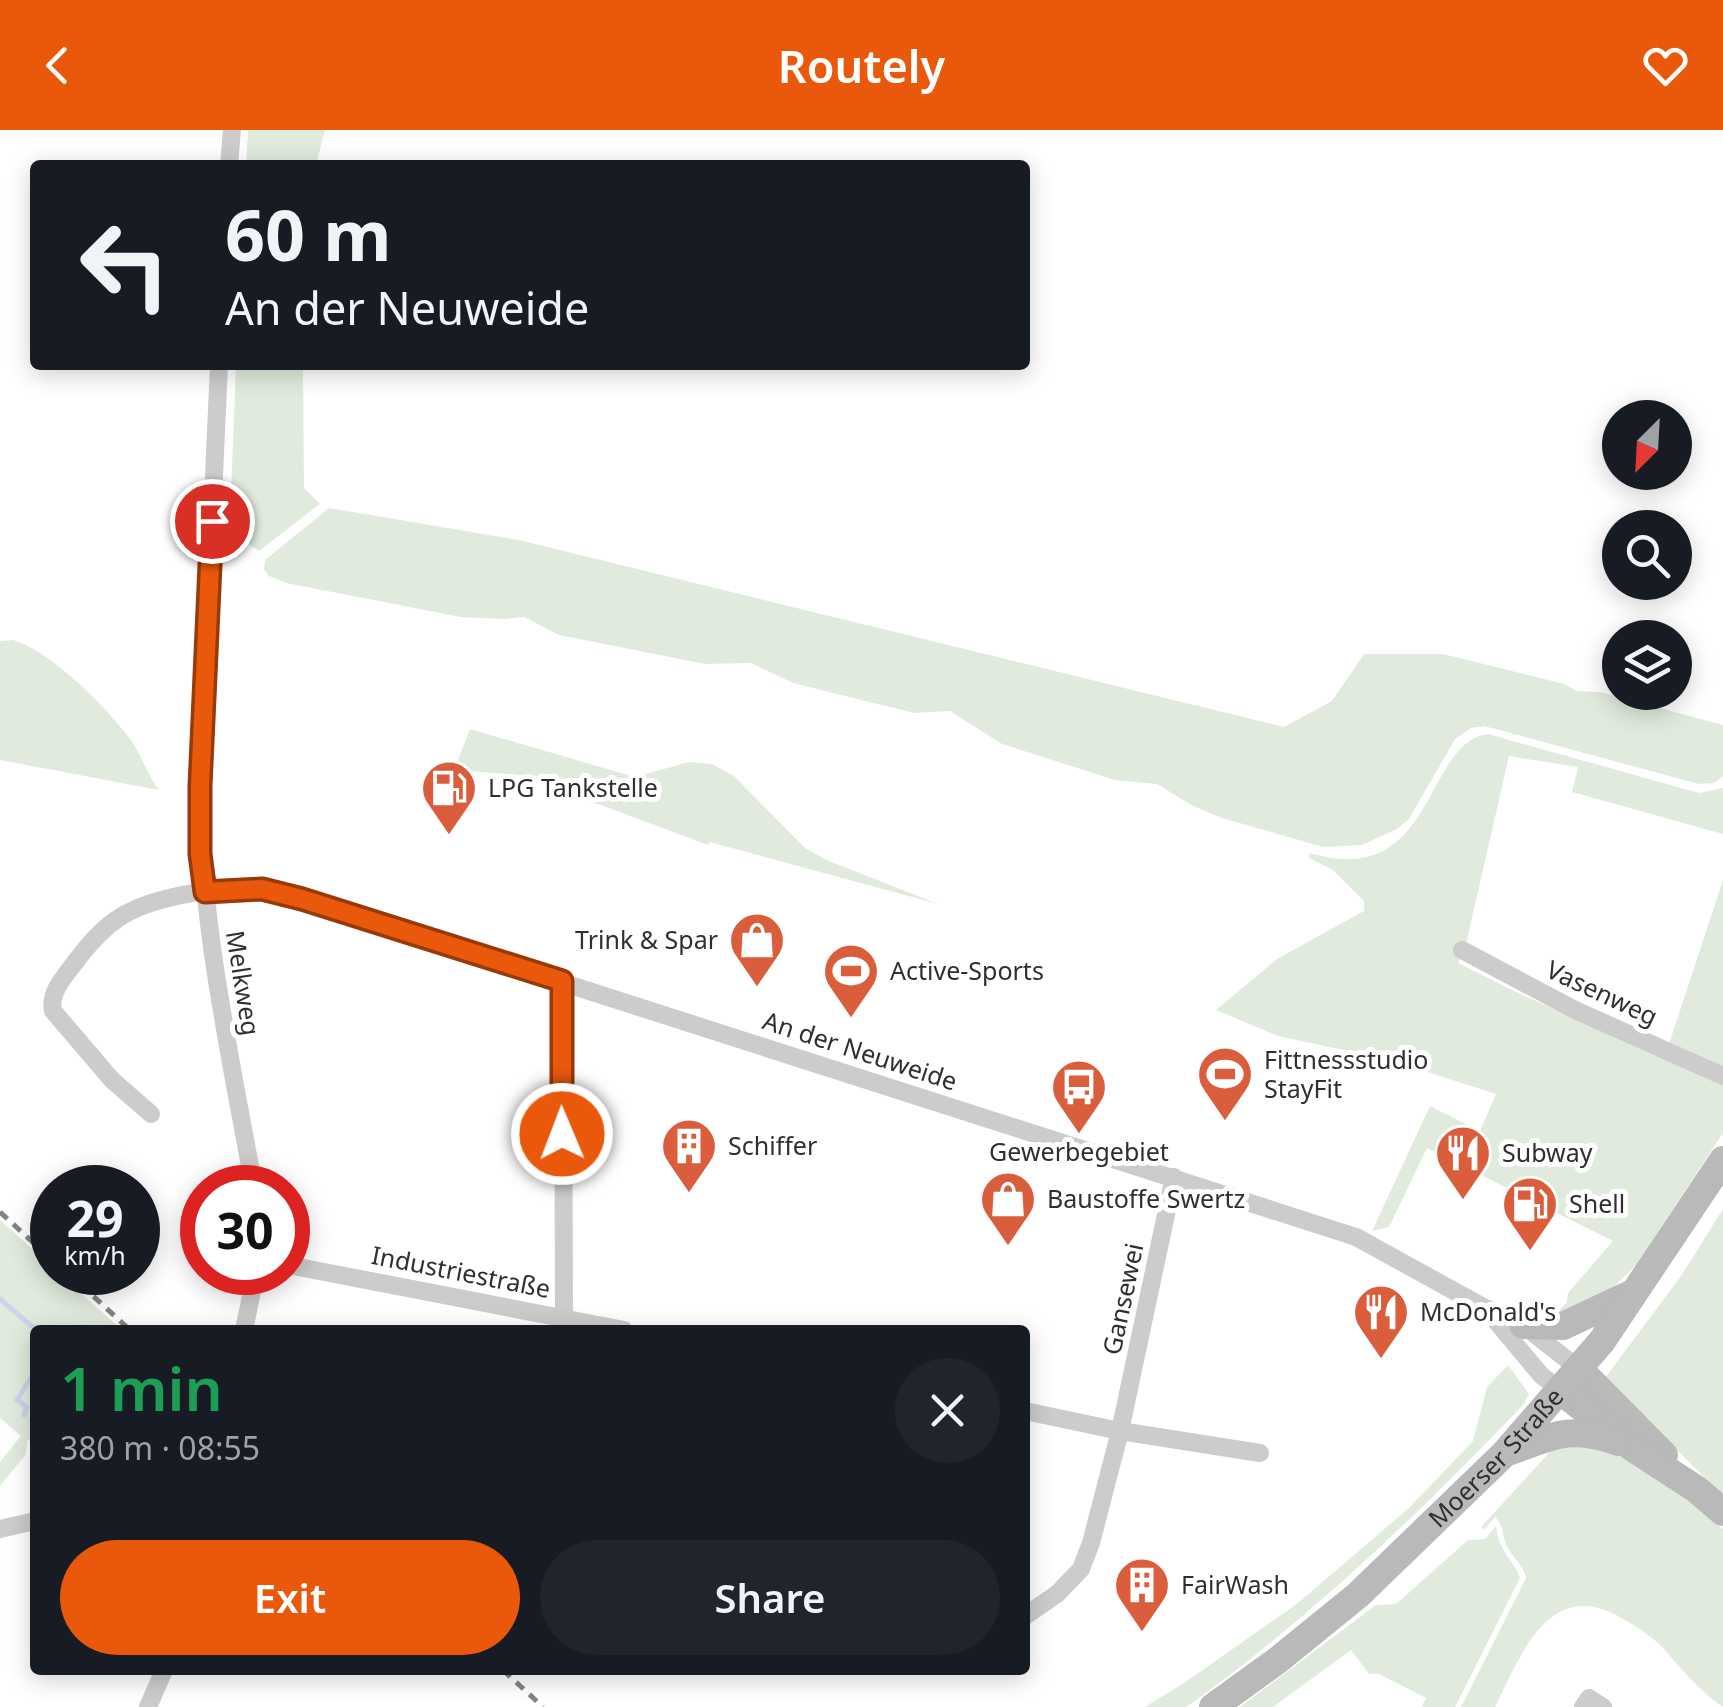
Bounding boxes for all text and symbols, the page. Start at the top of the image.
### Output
text: Routely [778,35,945,96]
icon: back [30,38,85,93]
icon: heart [1638,38,1693,93]
text: 60 m [225,186,392,282]
icon: left [60,200,190,330]
text: An der Neuweide [225,277,589,338]
north arrow [1602,400,1692,490]
map controls [1602,400,1692,710]
pin [170,479,255,564]
icon: arrive [185,494,240,549]
button: search [1602,510,1692,600]
button: layers [1602,620,1692,710]
fuel station icon: LPG Tankstelle [419,758,479,837]
place label: LPG Tankstelle [488,770,658,804]
shop icon: Trink & Spar [727,910,787,989]
place label: Trink & Spar [575,922,718,956]
street label: Melkweg [219,928,269,1038]
sports icon: Active-Sports [821,941,881,1020]
street label: Vasenweg [1541,952,1664,1033]
place label: Active-Sports [890,953,1044,987]
street label: An der Neuweide [759,1003,962,1097]
place label: Fittnessstudio StayFit [1264,1042,1428,1105]
sports icon: Fittnessstudio StayFit [1195,1044,1255,1123]
bus stop icon: Gewerbegebiet [1049,1057,1109,1136]
position arrow [510,1082,614,1186]
building icon: Schiffer [659,1116,719,1195]
restaurant icon: Subway [1433,1123,1493,1202]
place label: Schiffer [728,1128,817,1162]
place label: Gewerbegebiet [989,1134,1169,1168]
place label: Subway [1502,1135,1593,1169]
speed limit sign: 30 [180,1165,310,1295]
shop icon: Baustoffe Swertz [978,1169,1038,1248]
fuel station icon: Shell [1500,1174,1560,1253]
place label: Baustoffe Swertz [1047,1181,1245,1215]
text: 29 [66,1184,124,1252]
place label: Shell [1569,1186,1625,1220]
street label: Industriestraße [369,1237,553,1305]
text: km/h [64,1238,126,1272]
street label: Gansewei [1094,1240,1150,1358]
restaurant icon: McDonald's [1351,1282,1411,1361]
place label: McDonald's [1420,1294,1556,1328]
text: 1 min [60,1347,223,1429]
button: close [895,1358,1000,1463]
street label: Moerser Straße [1420,1380,1570,1534]
text: 380 m · 08:55 [60,1426,260,1469]
button: Exit [60,1540,520,1655]
button: Share [540,1540,1000,1655]
building icon: FairWash [1112,1555,1172,1634]
place label: FairWash [1181,1567,1289,1601]

